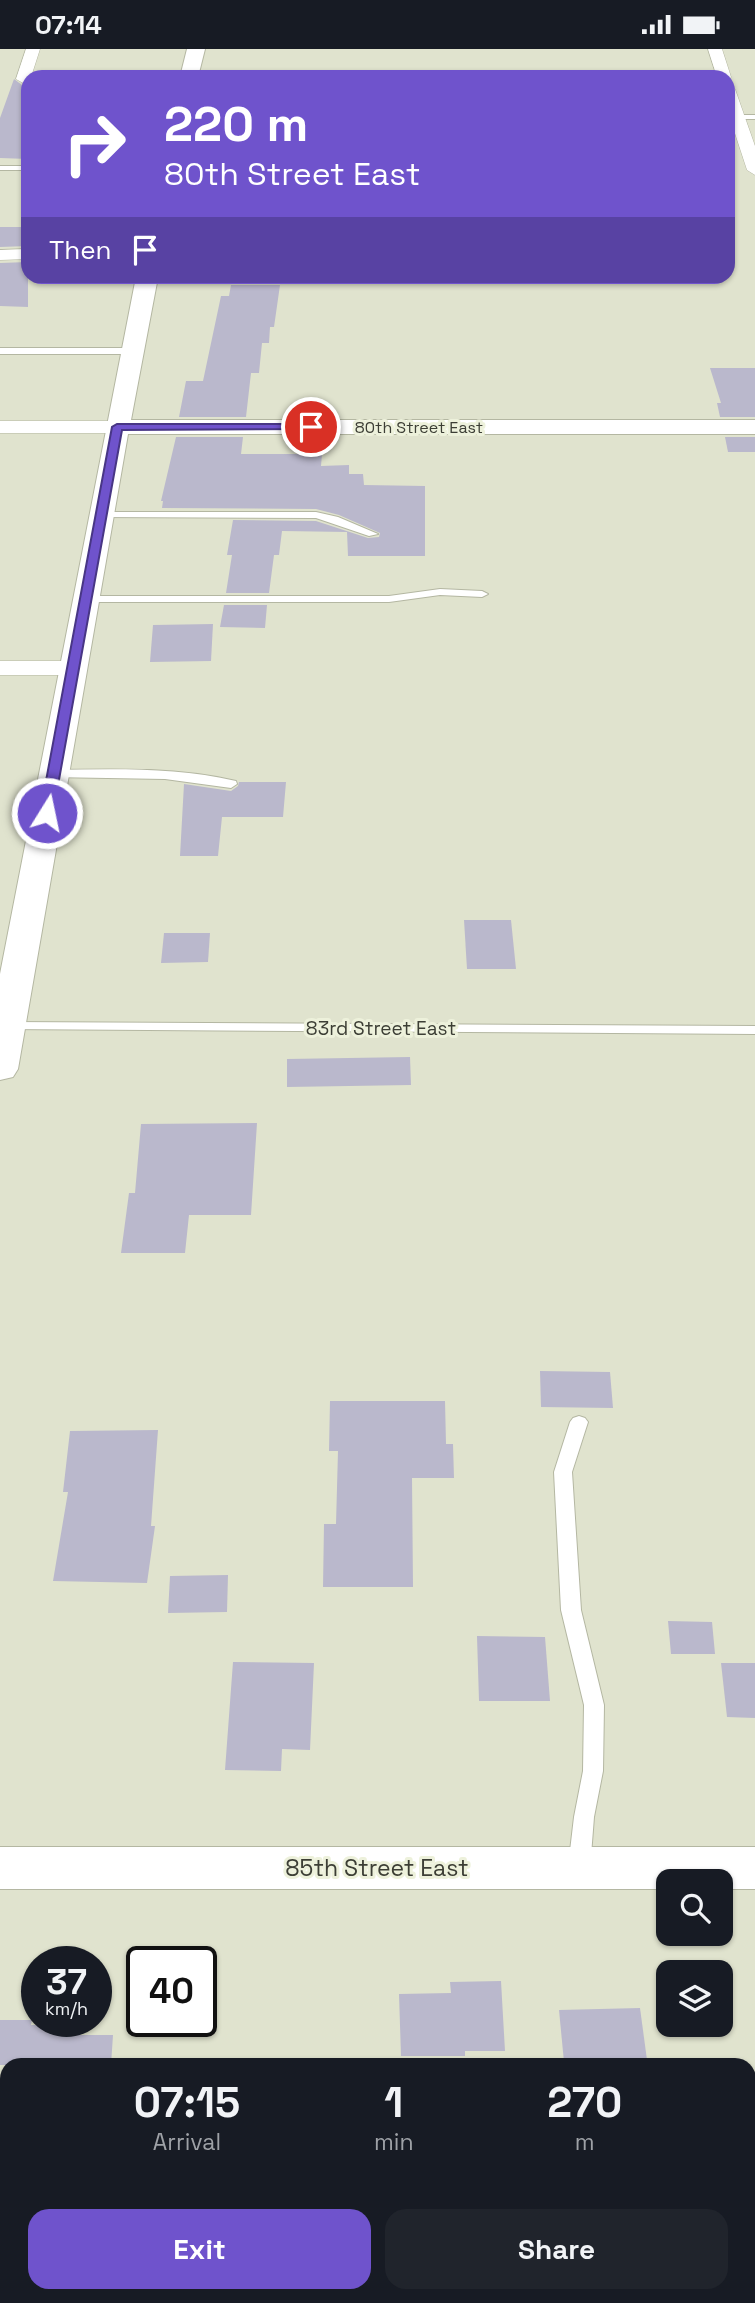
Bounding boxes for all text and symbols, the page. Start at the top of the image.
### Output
text: 07:14 [35,8,102,42]
text: 220 m [164,93,308,155]
icon: right [49,98,140,189]
text: 80th Street East [164,154,421,194]
icon: arrive [126,231,164,269]
text: Then [49,233,112,267]
pin [281,397,341,457]
icon: arrive [292,408,330,446]
street label: 80th Street East [355,417,483,438]
position arrow [10,776,84,850]
street label: 83rd Street East [306,1016,456,1041]
street label: 85th Street East [285,1853,469,1883]
map controls [656,1869,733,2037]
button: search [656,1869,733,1946]
speed limit sign: 40 [126,1946,217,2037]
text: 37 [46,1960,87,2004]
button: layers [656,1960,733,2037]
text: km/h [45,1997,88,2020]
text: 07:15 [134,2076,240,2129]
text: 1 [384,2076,403,2129]
text: 270 [547,2076,622,2129]
text: Arrival [153,2127,221,2157]
text: min [374,2127,414,2157]
text: m [575,2127,595,2157]
button: Exit [28,2209,371,2289]
button: Share [385,2209,728,2289]

